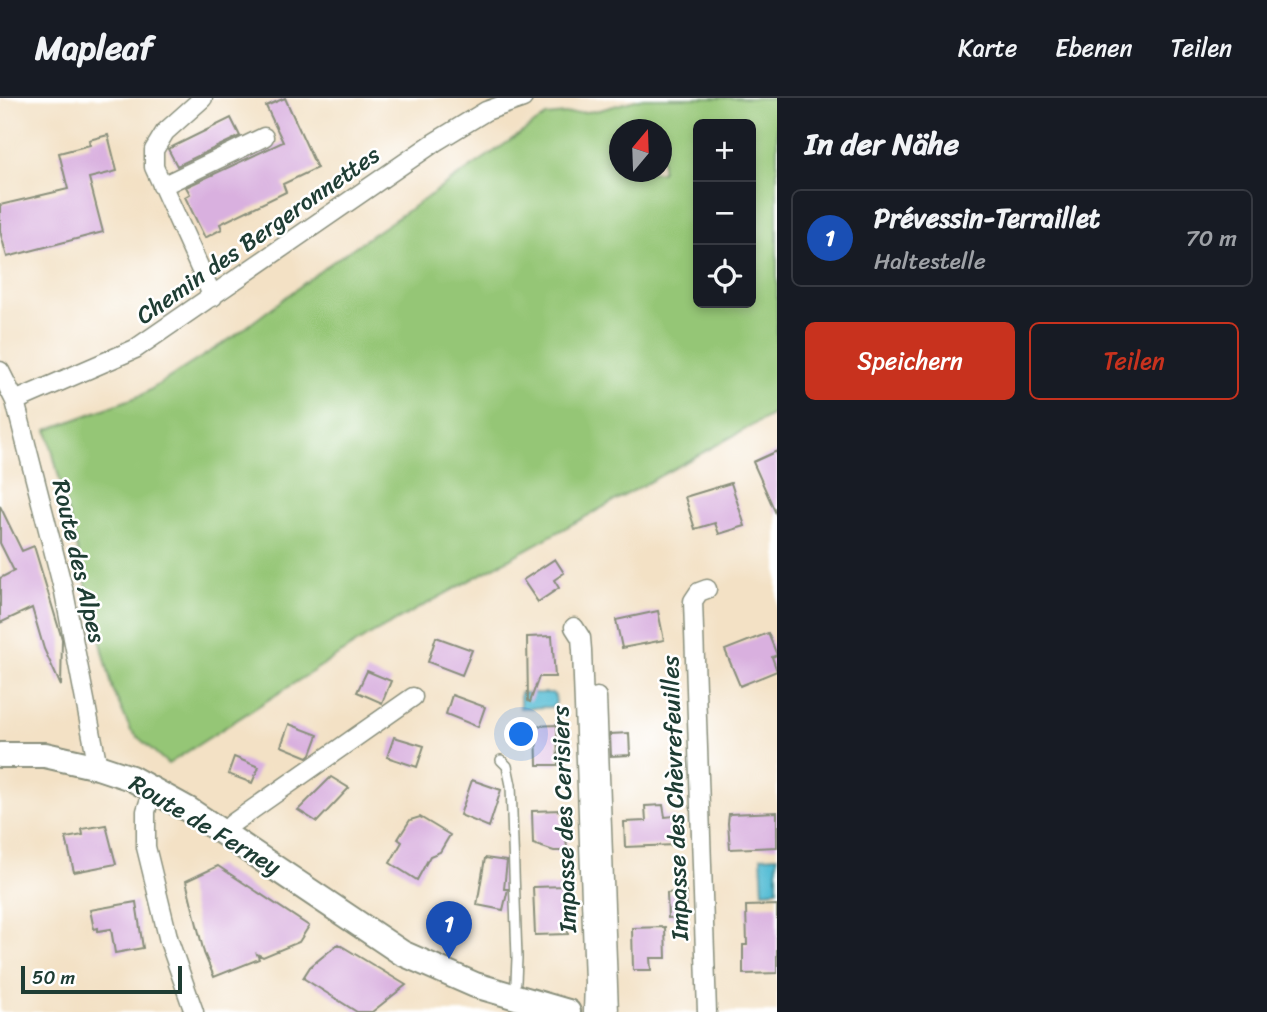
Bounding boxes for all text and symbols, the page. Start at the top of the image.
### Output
text: Mapleaf [35,19,153,77]
text: Karte [958,27,1017,69]
text: Ebenen [1055,27,1133,69]
text: Teilen [1171,27,1232,69]
text: In der Nähe [805,117,959,171]
north arrow [609,119,672,182]
map controls [693,119,756,308]
button: + [693,119,756,182]
street label: Chemin des Bergeronnettes [127,134,389,336]
button: − [693,182,756,245]
text: Prévessin-Terraillet [874,195,1100,241]
text: 1 [825,218,835,259]
text: 70 m [1186,218,1237,259]
text: Haltestelle [874,241,986,282]
button: locate [693,245,756,308]
button: Speichern [805,322,1015,400]
button: Teilen [1029,322,1239,400]
street label: Route des Alpes [40,475,118,647]
street label: Impasse des Chèvrefeuilles [649,654,701,942]
street label: Impasse des Cerisiers [539,704,589,934]
your location [504,717,538,751]
street label: Route de Ferney [121,763,290,887]
pin: 1 [426,901,472,959]
text: 50 m [32,961,75,994]
scale bar [21,963,182,995]

